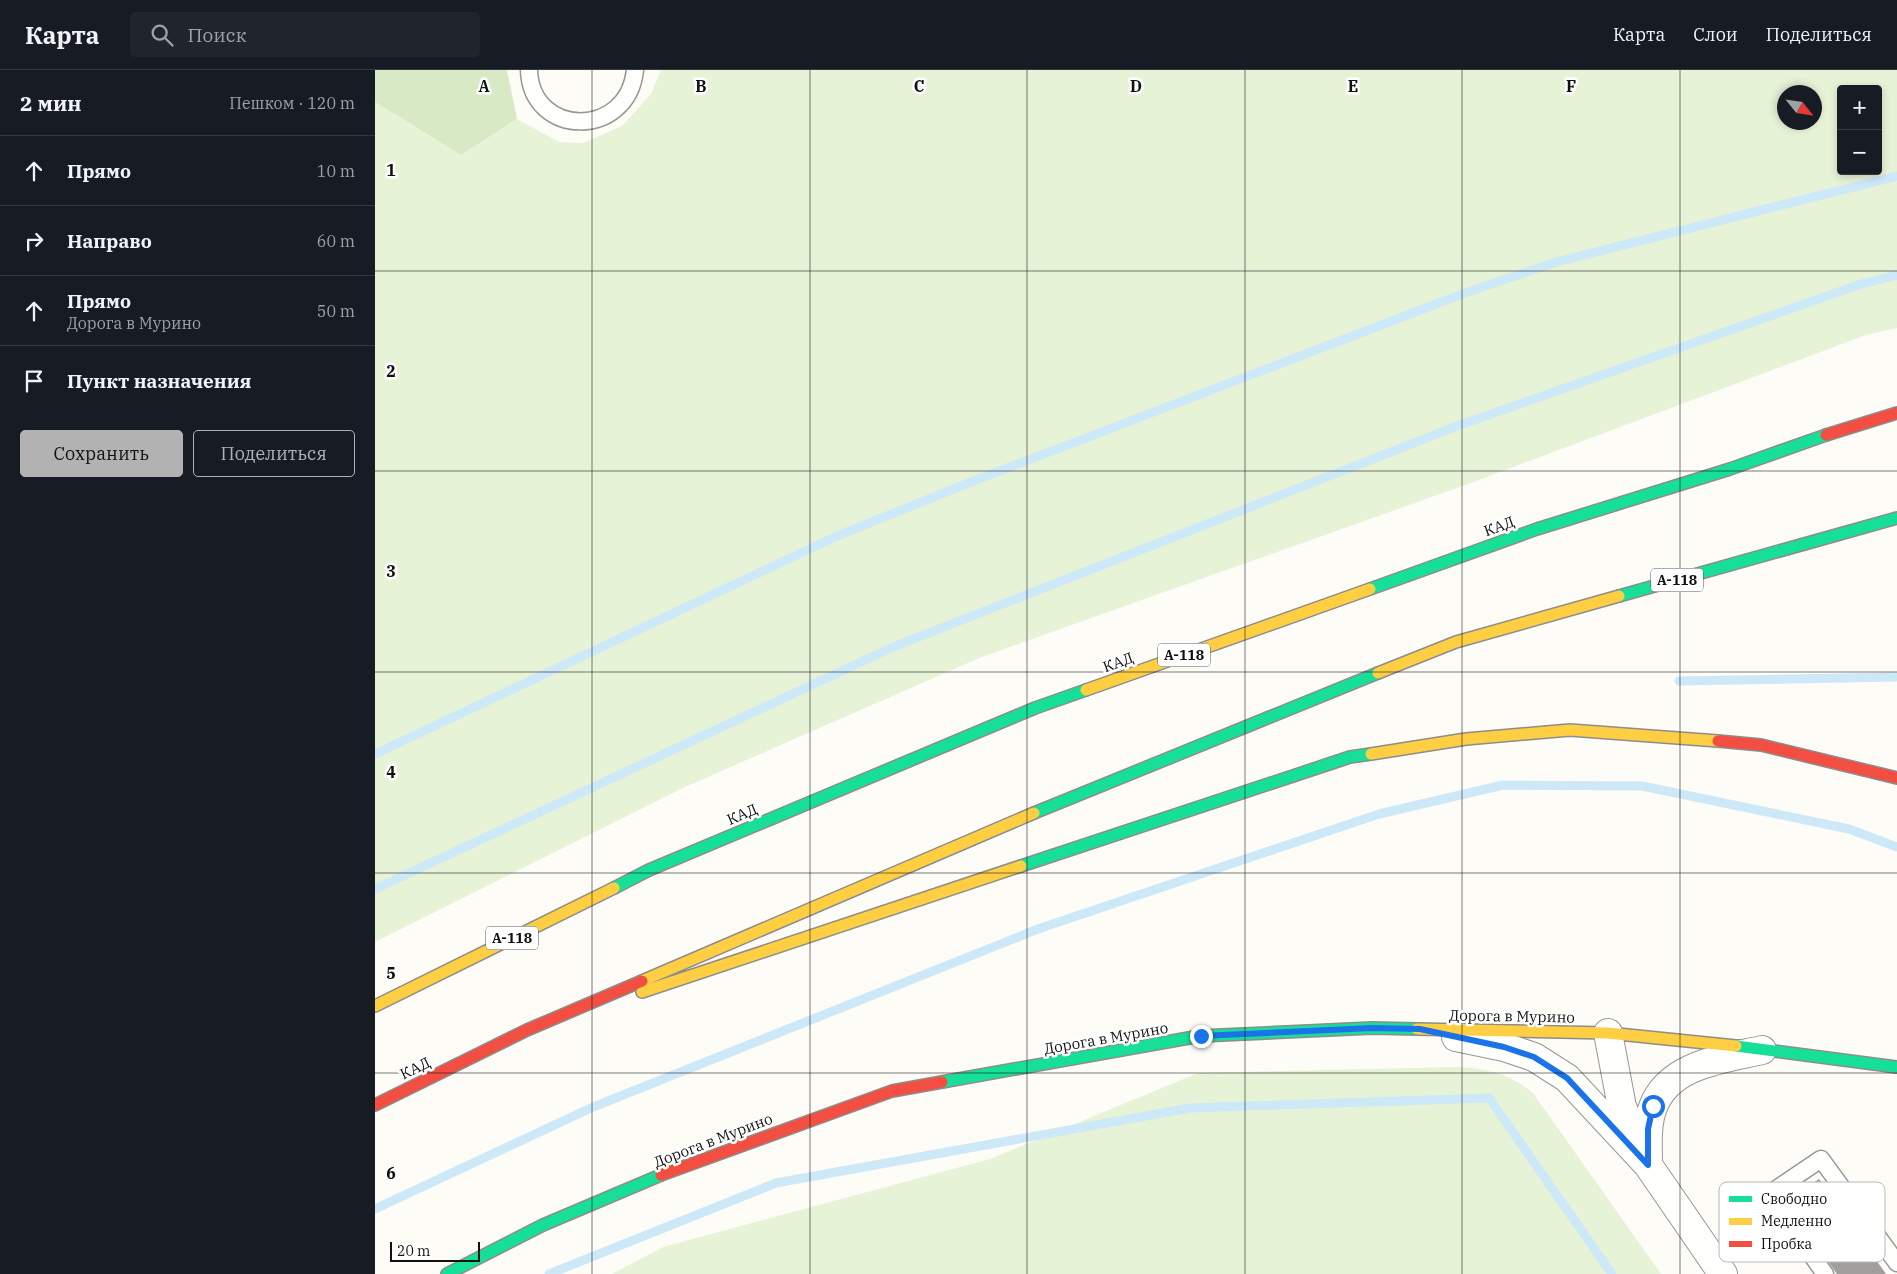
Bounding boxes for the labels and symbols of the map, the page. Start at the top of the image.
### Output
text: A [478,76,490,96]
text: B [695,76,707,96]
text: C [914,76,924,96]
text: D [1130,76,1142,96]
text: E [1348,76,1358,96]
text: F [1566,76,1576,96]
north arrow [1777,85,1822,130]
text: 1 [386,160,396,180]
text: 2 [386,361,396,381]
street label: КАД [1481,512,1517,540]
text: 3 [386,561,396,581]
road number: А-118 [1651,568,1703,592]
road number: А-118 [1158,644,1210,666]
street label: КАД [1100,648,1136,676]
text: 4 [386,762,396,782]
street label: КАД [724,799,760,829]
road number: А-118 [486,926,538,950]
text: 5 [386,963,396,983]
street label: Дорога в Мурино [1449,1005,1575,1027]
street label: Дорога в Мурино [1042,1018,1170,1058]
route end [1190,1025,1213,1048]
street label: КАД [397,1053,433,1083]
route start [1642,1095,1665,1118]
street label: Дорога в Мурино [651,1109,775,1171]
text: 6 [386,1163,396,1183]
legend [1719,1182,1885,1262]
text: Свободно [1761,1190,1827,1208]
text: Медленно [1761,1212,1832,1230]
text: Пробка [1761,1235,1812,1253]
scale bar [390,1239,480,1262]

